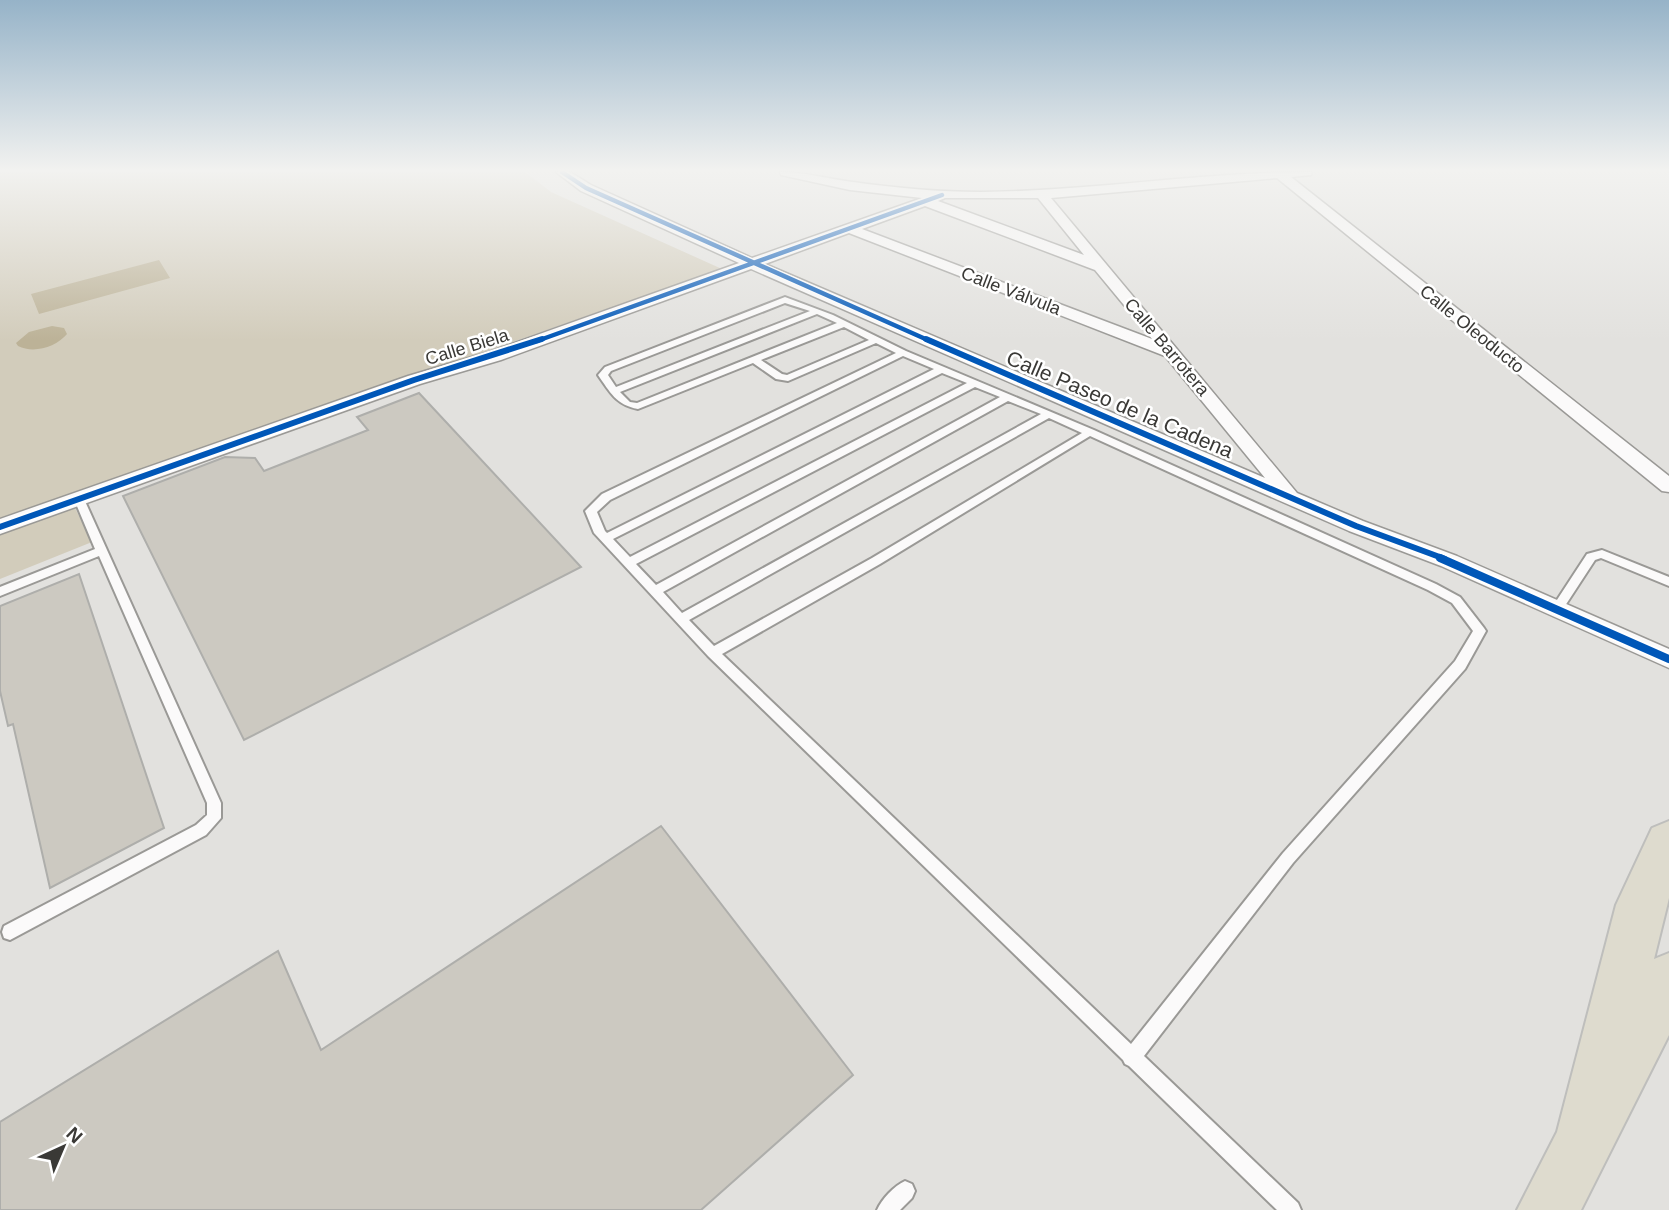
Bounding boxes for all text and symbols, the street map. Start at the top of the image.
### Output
street label: Calle Válvula [958,263,1065,320]
street label: Calle Oleoducto [1416,281,1528,377]
street label: Calle Barrotera [1120,294,1214,401]
street label: Calle Biela [423,325,512,369]
street label: Calle Paseo de la Cadena [1003,346,1237,462]
north arrow [28,1112,98,1182]
text: N [62,1123,87,1147]

